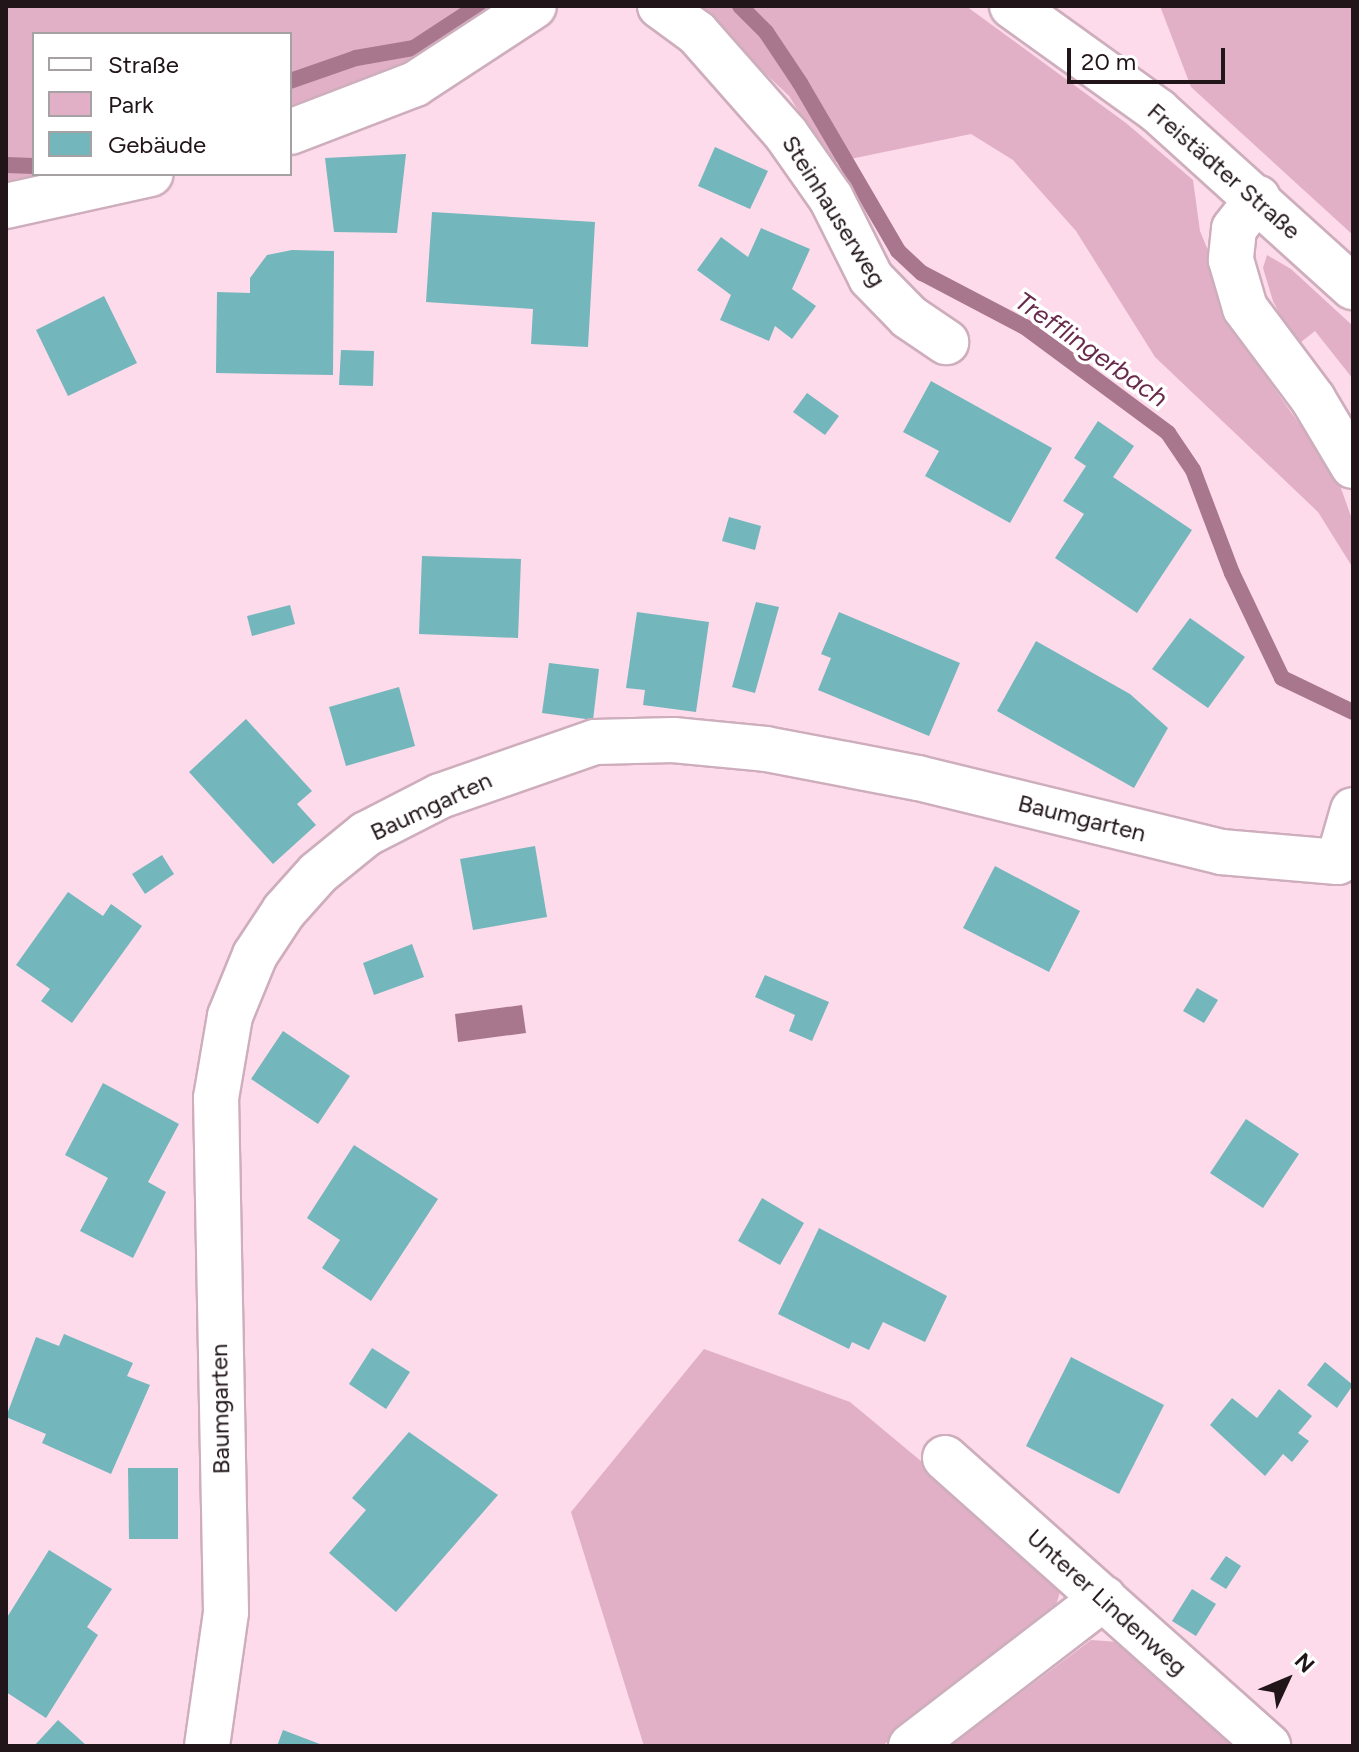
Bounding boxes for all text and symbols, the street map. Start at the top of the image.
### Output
legend [32,32,292,176]
scale bar [1071,32,1229,82]
text: 20 m [1081,47,1136,76]
text: Straße [108,50,179,79]
text: Park [108,90,154,119]
street label: Freistädter Straße [1142,97,1306,245]
text: Gebäude [108,130,206,159]
street label: Steinhauserweg [776,130,892,292]
water label: Trefflingerbach [1009,286,1173,414]
street label: Baumgarten [366,765,496,847]
street label: Baumgarten [1015,788,1149,848]
street label: Baumgarten [204,1343,236,1475]
street label: Unterer Lindenweg [1021,1523,1193,1681]
north arrow [1247,1640,1327,1720]
text: N [1289,1647,1320,1678]

